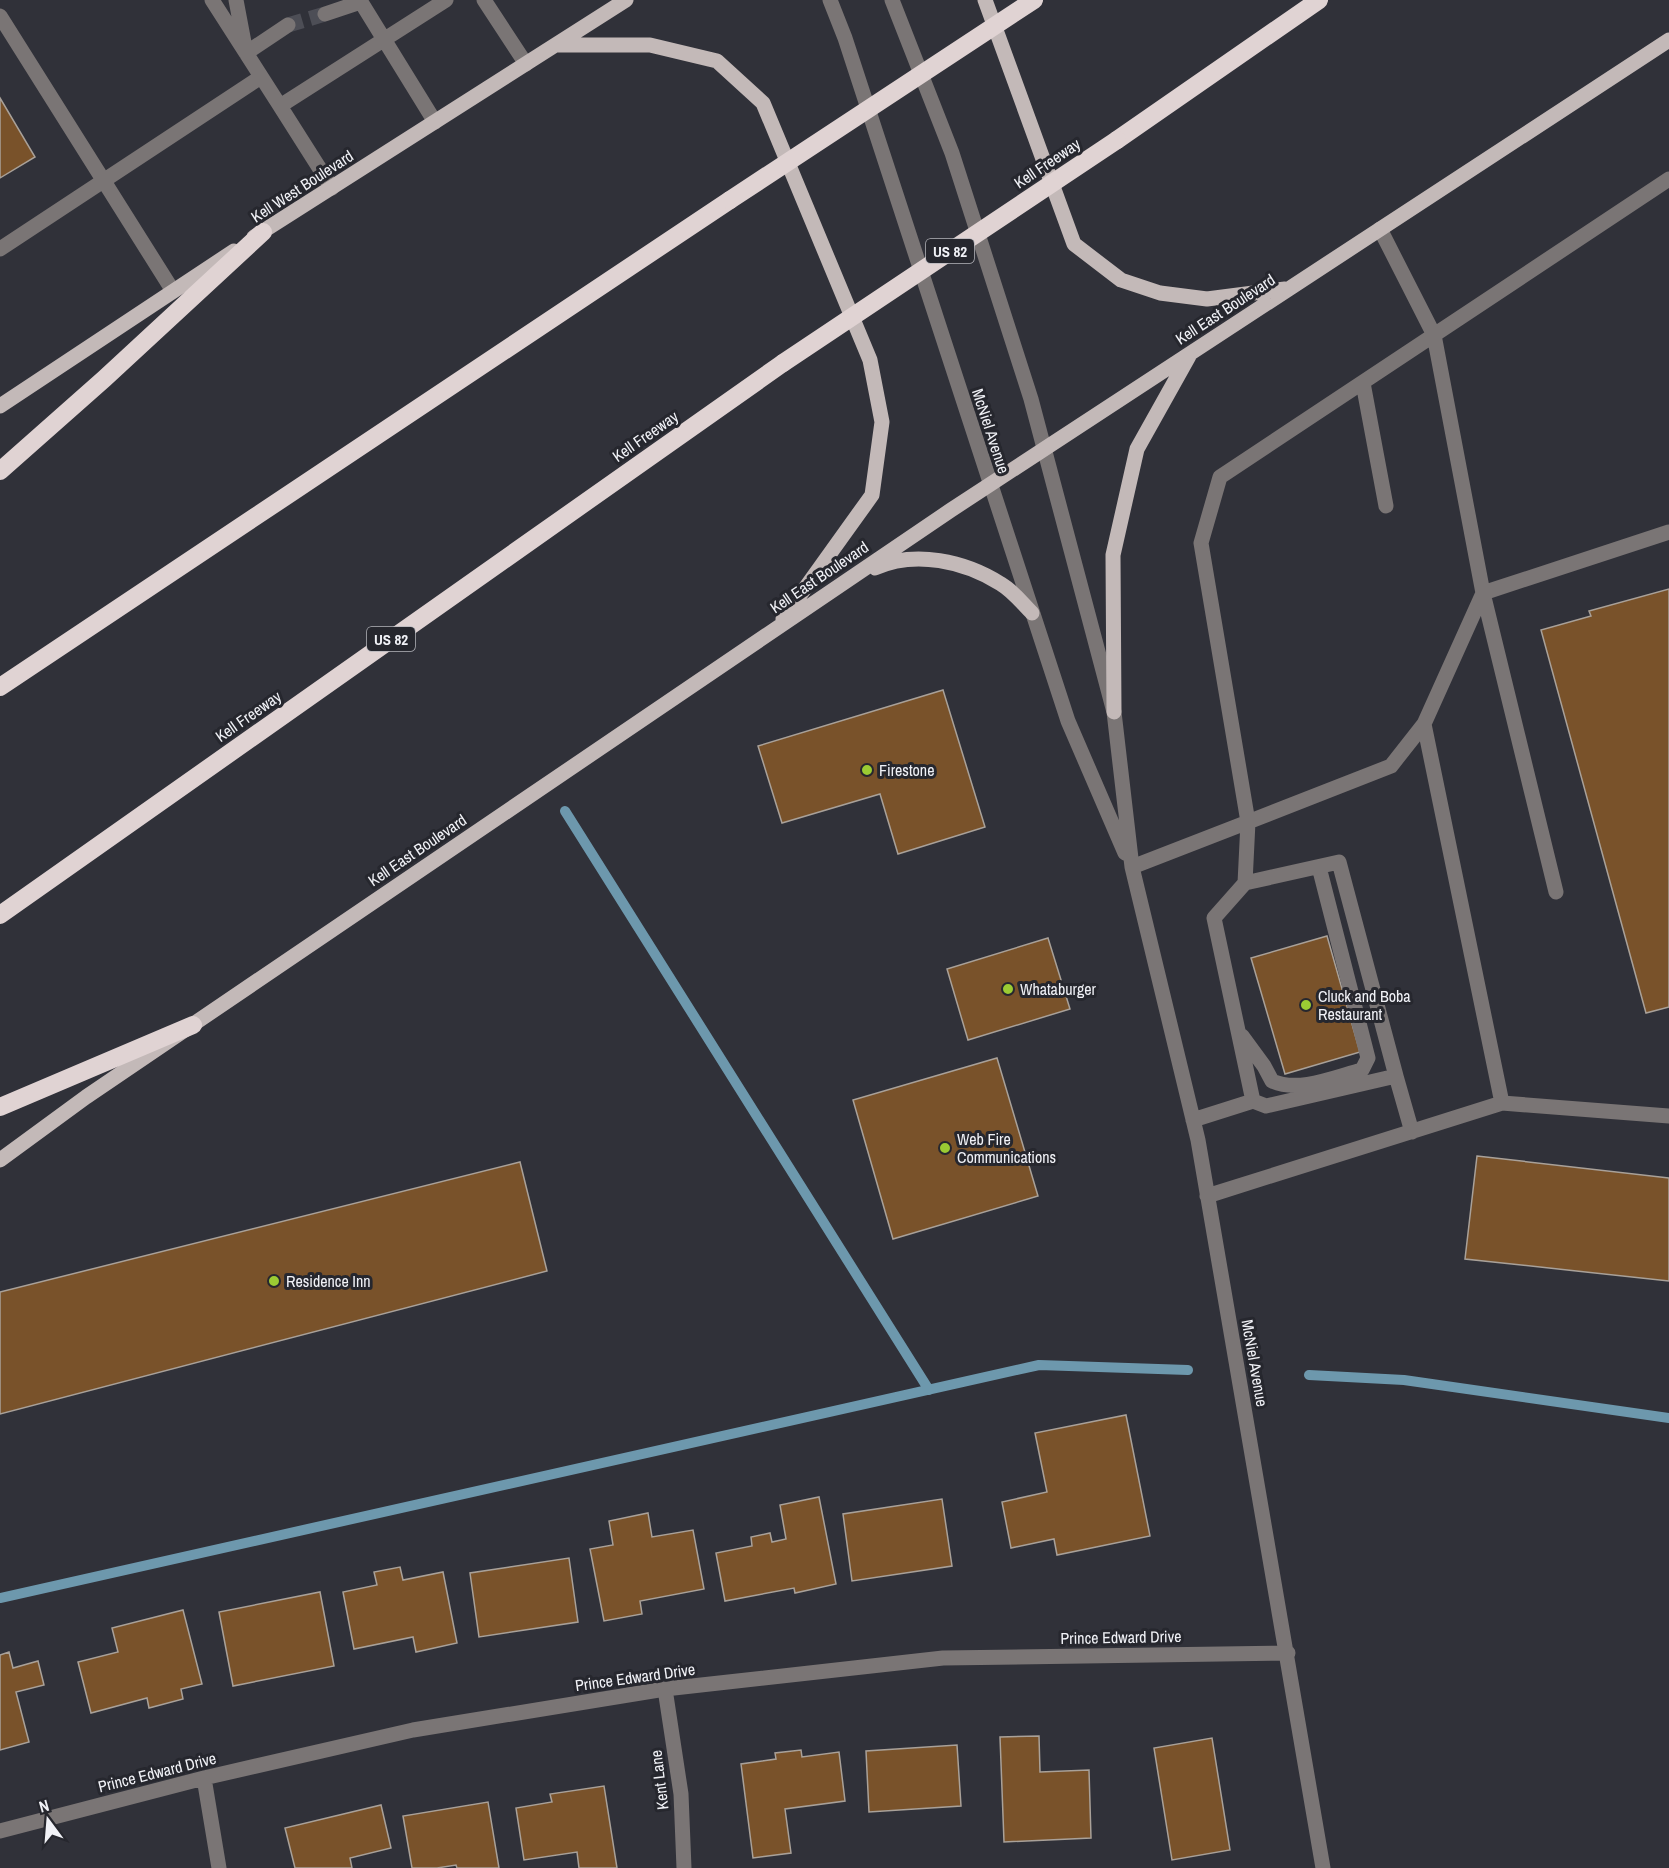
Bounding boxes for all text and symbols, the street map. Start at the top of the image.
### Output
street label: Kell Freeway [1009,132,1085,193]
street label: Kell West Boulevard [247,145,357,227]
road number: US 82 [926,239,974,263]
street label: Kell East Boulevard [1171,269,1279,349]
street label: McNiel Avenue [967,386,1015,476]
street label: Kell Freeway [608,405,683,467]
street label: Kell East Boulevard [765,536,873,618]
road number: US 82 [367,627,415,651]
street label: Kell Freeway [211,685,286,747]
place label: Firestone [879,759,934,781]
marker: Firestone [860,763,874,777]
street label: Kell East Boulevard [363,809,471,891]
place label: Whataburger [1020,978,1096,1000]
marker: Whataburger [1001,982,1015,996]
place label: Cluck and Boba Restaurant [1318,985,1411,1025]
marker: Cluck and Boba Restaurant [1299,998,1313,1012]
place label: Web Fire Communications [957,1128,1056,1168]
marker: Web Fire Communications [938,1141,952,1155]
place label: Residence Inn [286,1270,371,1292]
marker: Residence Inn [267,1274,281,1288]
street label: McNiel Avenue [1237,1318,1273,1408]
street label: Prince Edward Drive [1060,1625,1182,1649]
street label: Prince Edward Drive [574,1658,696,1696]
street label: Prince Edward Drive [96,1747,218,1797]
street label: Kent Lane [644,1749,674,1811]
north arrow [18,1790,78,1850]
text: N [36,1794,51,1817]

